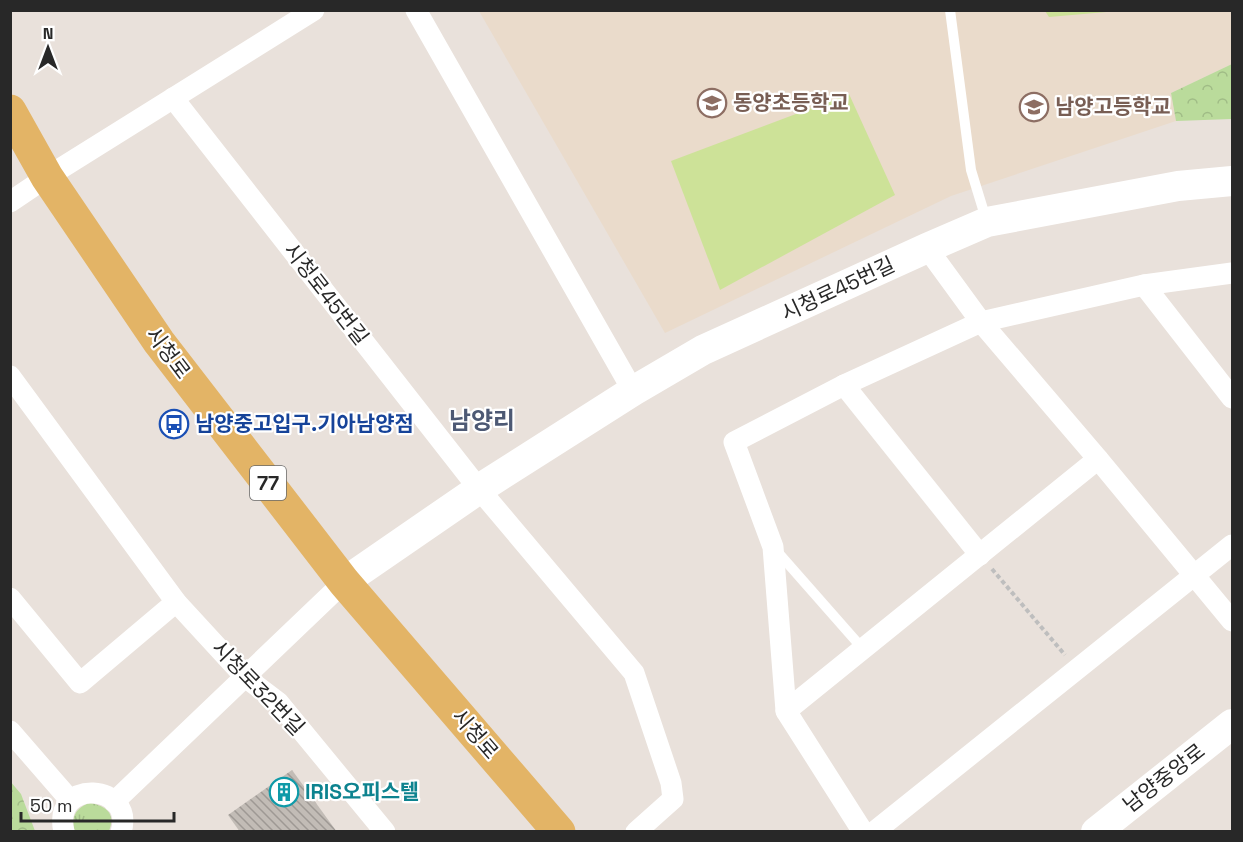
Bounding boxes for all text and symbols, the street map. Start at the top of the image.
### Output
north arrow [18,18,78,78]
text: N [43,23,53,44]
school or university icon: 동양초등학교 [696,87,728,119]
place label: 동양초등학교 [733,89,849,116]
school or university icon: 남양고등학교 [1018,91,1050,123]
place label: 남양고등학교 [1055,93,1171,120]
street label: 시청로45번길 [278,237,375,350]
street label: 시청로45번길 [777,250,899,327]
street label: 시청로 [140,321,197,384]
district label: 남양리 [449,405,515,436]
bus stop icon: 남양중고입구.기아남양점 [158,408,190,440]
place label: 남양중고입구.기아남양점 [195,410,414,437]
road number: 77 [250,466,286,500]
street label: 시청로32번길 [206,634,310,741]
street label: 시청로 [446,703,505,764]
street label: 남양중앙로 [1117,737,1210,818]
building icon: IRIS오피스텔 [268,776,300,808]
place label: IRIS오피스텔 [305,778,419,805]
scale bar [21,785,174,823]
text: 50 m [30,794,72,817]

